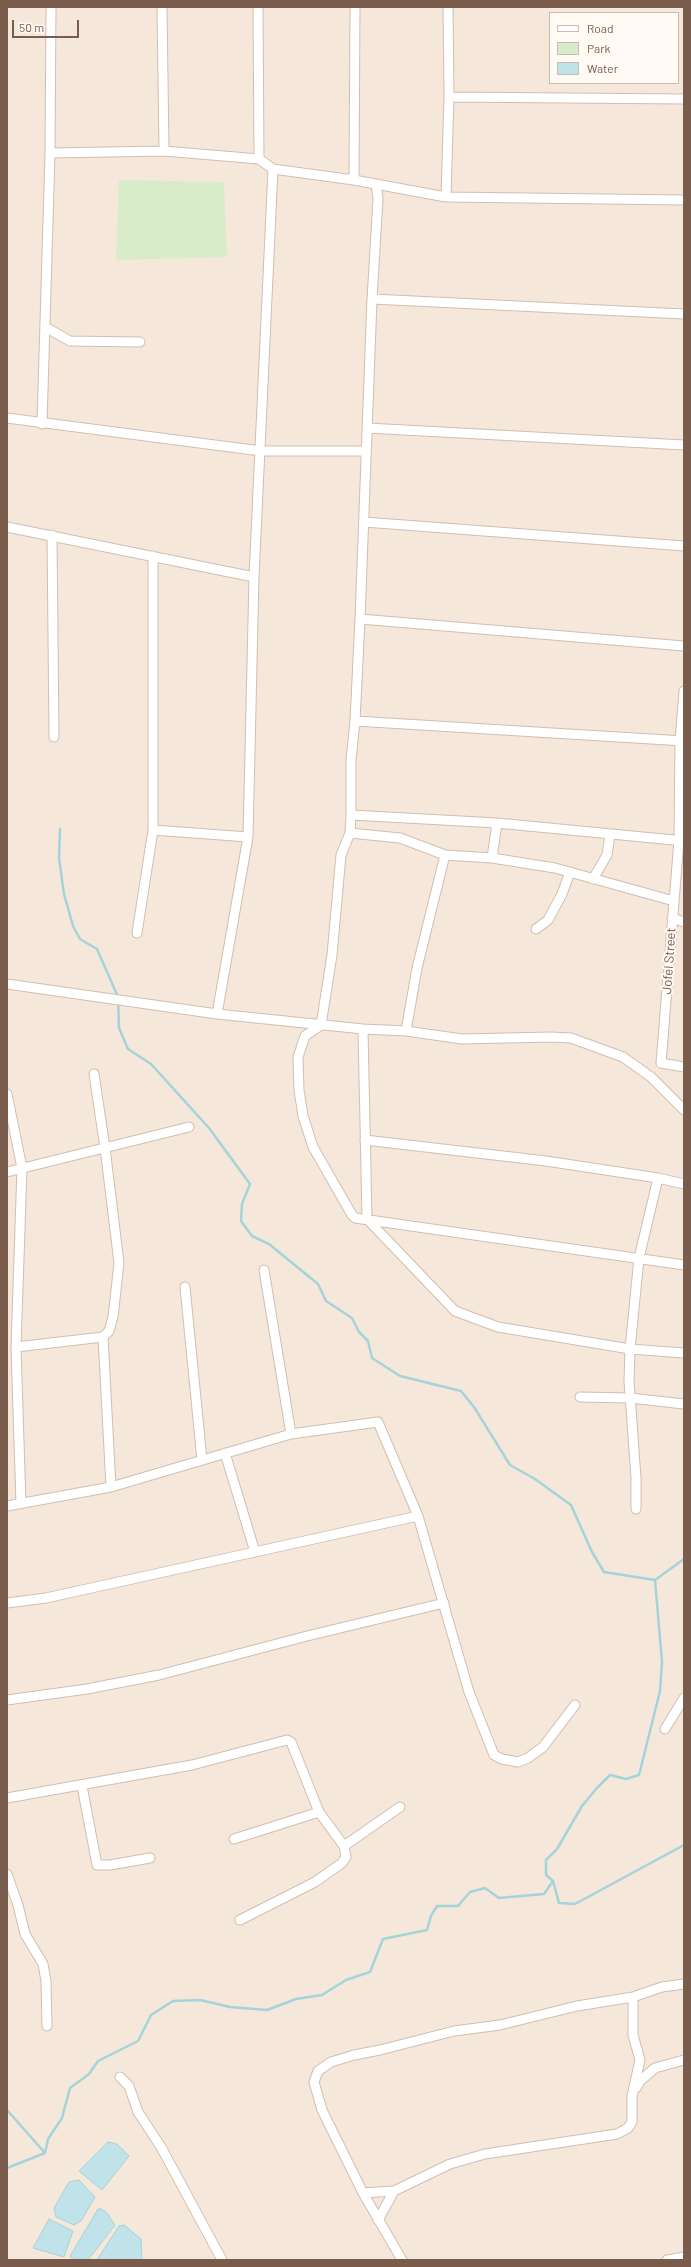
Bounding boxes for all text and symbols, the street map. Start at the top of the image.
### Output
scale bar [14,12,81,38]
legend [549,12,679,84]
text: 50 m [19,20,44,34]
text: Road [587,21,614,35]
text: Park [587,41,611,55]
text: Water [587,61,618,75]
street label: Jofel Street [659,927,679,995]

